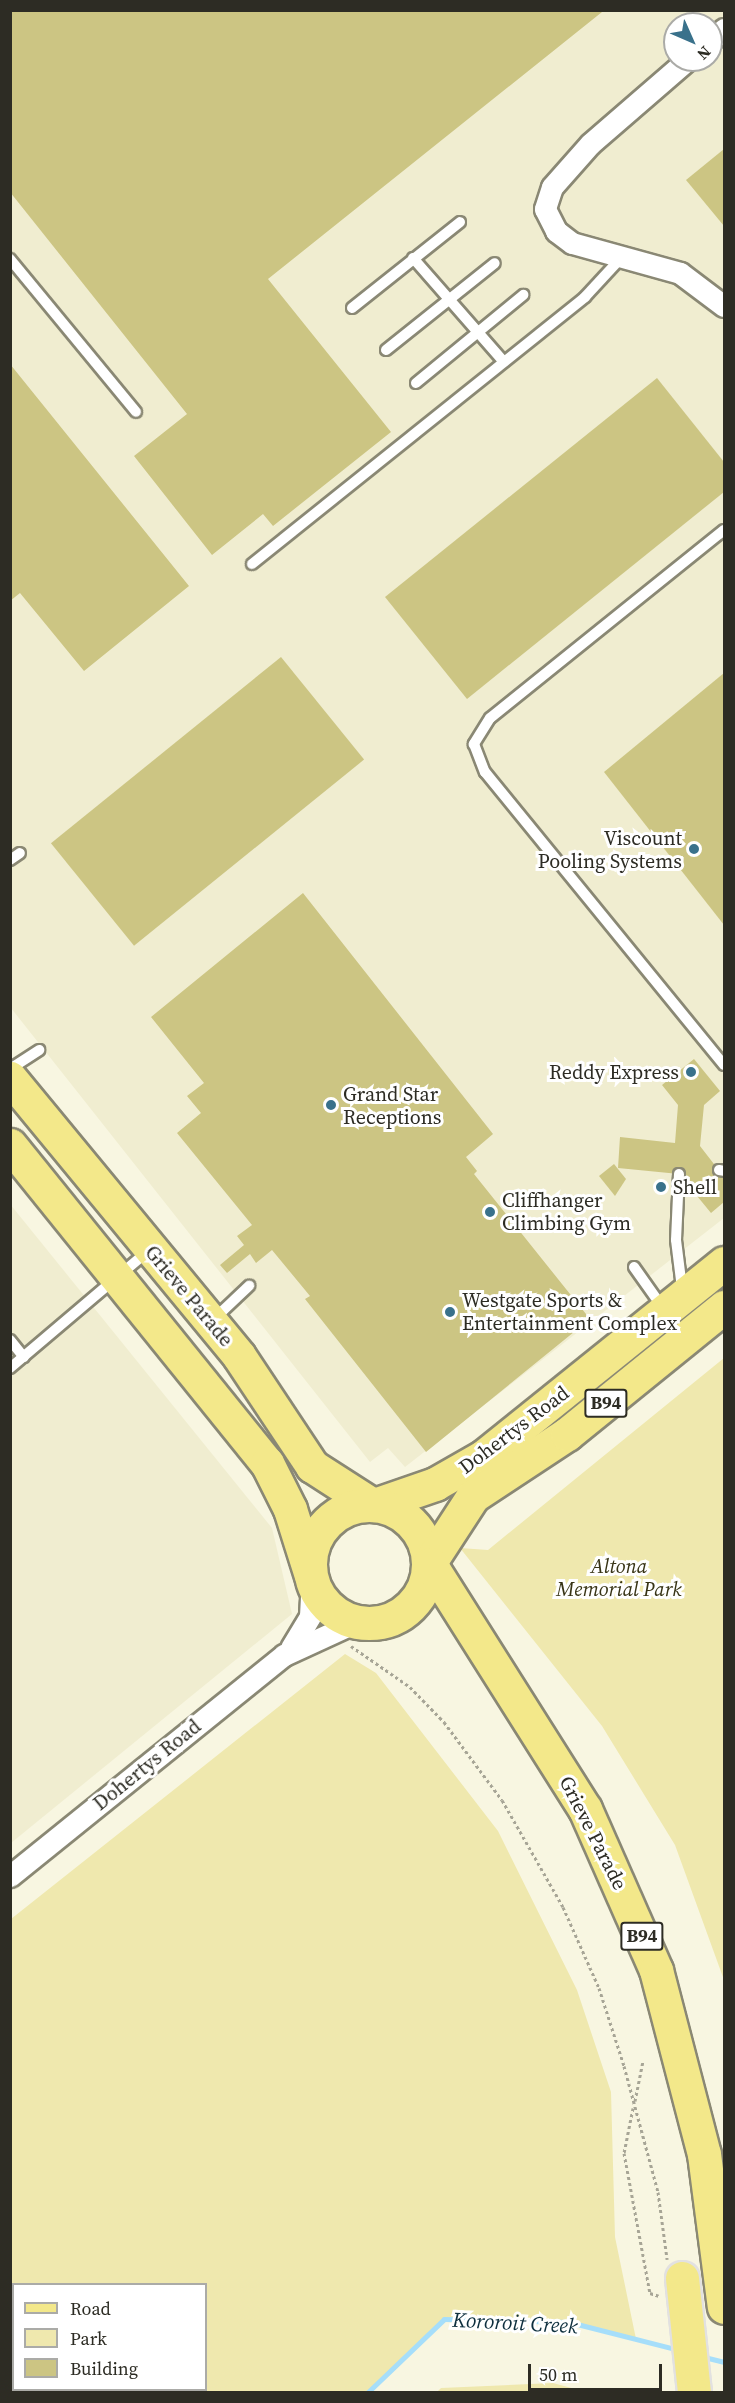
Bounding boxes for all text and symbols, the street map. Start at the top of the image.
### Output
north arrow [663,12,723,72]
text: N [692,41,716,65]
place label: Viscount Pooling Systems [538,826,682,873]
marker: Viscount Pooling Systems [687,842,701,856]
place label: Reddy Express [549,1060,679,1084]
marker: Reddy Express [684,1065,698,1079]
place label: Grand Star Receptions [343,1082,441,1129]
marker: Grand Star Receptions [324,1098,338,1112]
place label: Shell [673,1175,717,1199]
marker: Shell [654,1180,668,1194]
place label: Cliffhanger Climbing Gym [502,1188,631,1235]
marker: Cliffhanger Climbing Gym [483,1205,497,1219]
street label: Grieve Parade [140,1241,238,1351]
place label: Westgate Sports & Entertainment Complex [462,1288,677,1335]
marker: Westgate Sports & Entertainment Complex [443,1305,457,1319]
street label: Dohertys Road [454,1381,574,1479]
road number: B94 [584,1388,628,1418]
park label: Altona Memorial Park [556,1555,682,1602]
street label: Dohertys Road [88,1714,206,1816]
street label: Grieve Parade [554,1772,632,1894]
road number: B94 [620,1921,664,1951]
legend [12,2283,207,2391]
text: Road [70,2296,111,2321]
water label: Kororoit Creek [452,2307,578,2339]
text: Park [70,2326,107,2351]
scale bar [531,2352,664,2390]
text: Building [70,2356,138,2381]
text: 50 m [539,2362,577,2387]

